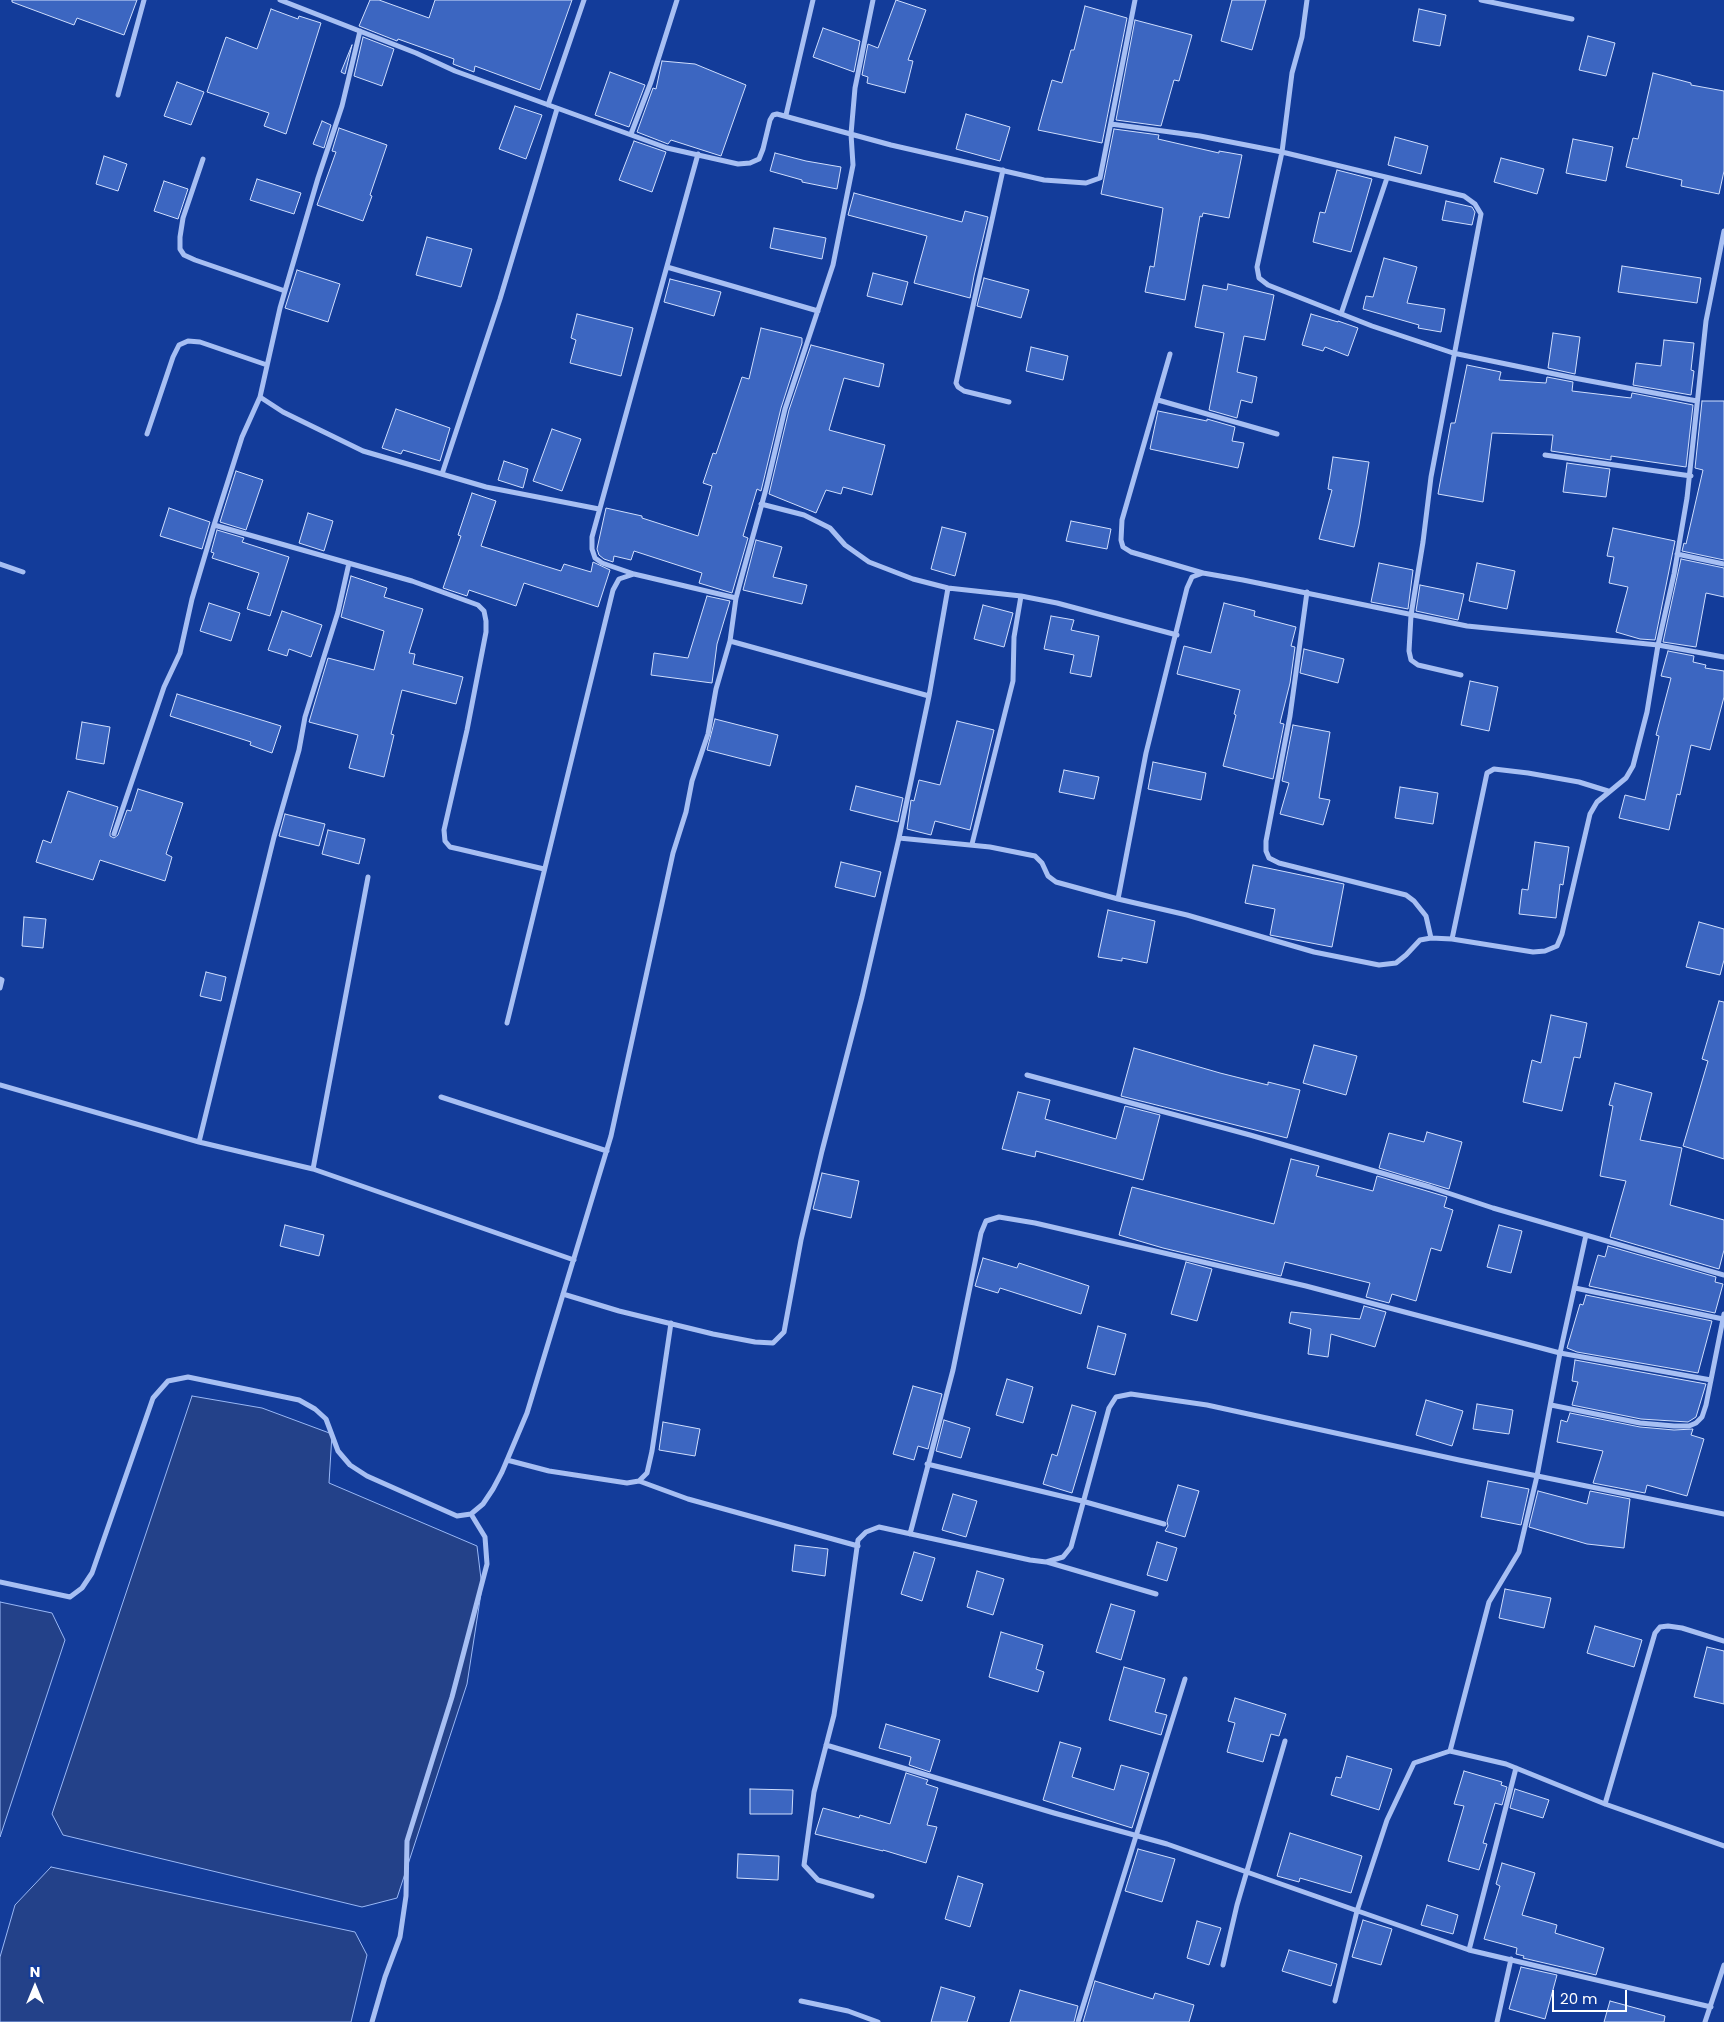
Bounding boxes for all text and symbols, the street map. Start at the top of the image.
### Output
north arrow [10,1962,60,2012]
text: N [30,1962,40,1982]
scale bar [1554,1980,1629,2012]
text: 20 m [1560,1988,1598,2009]

